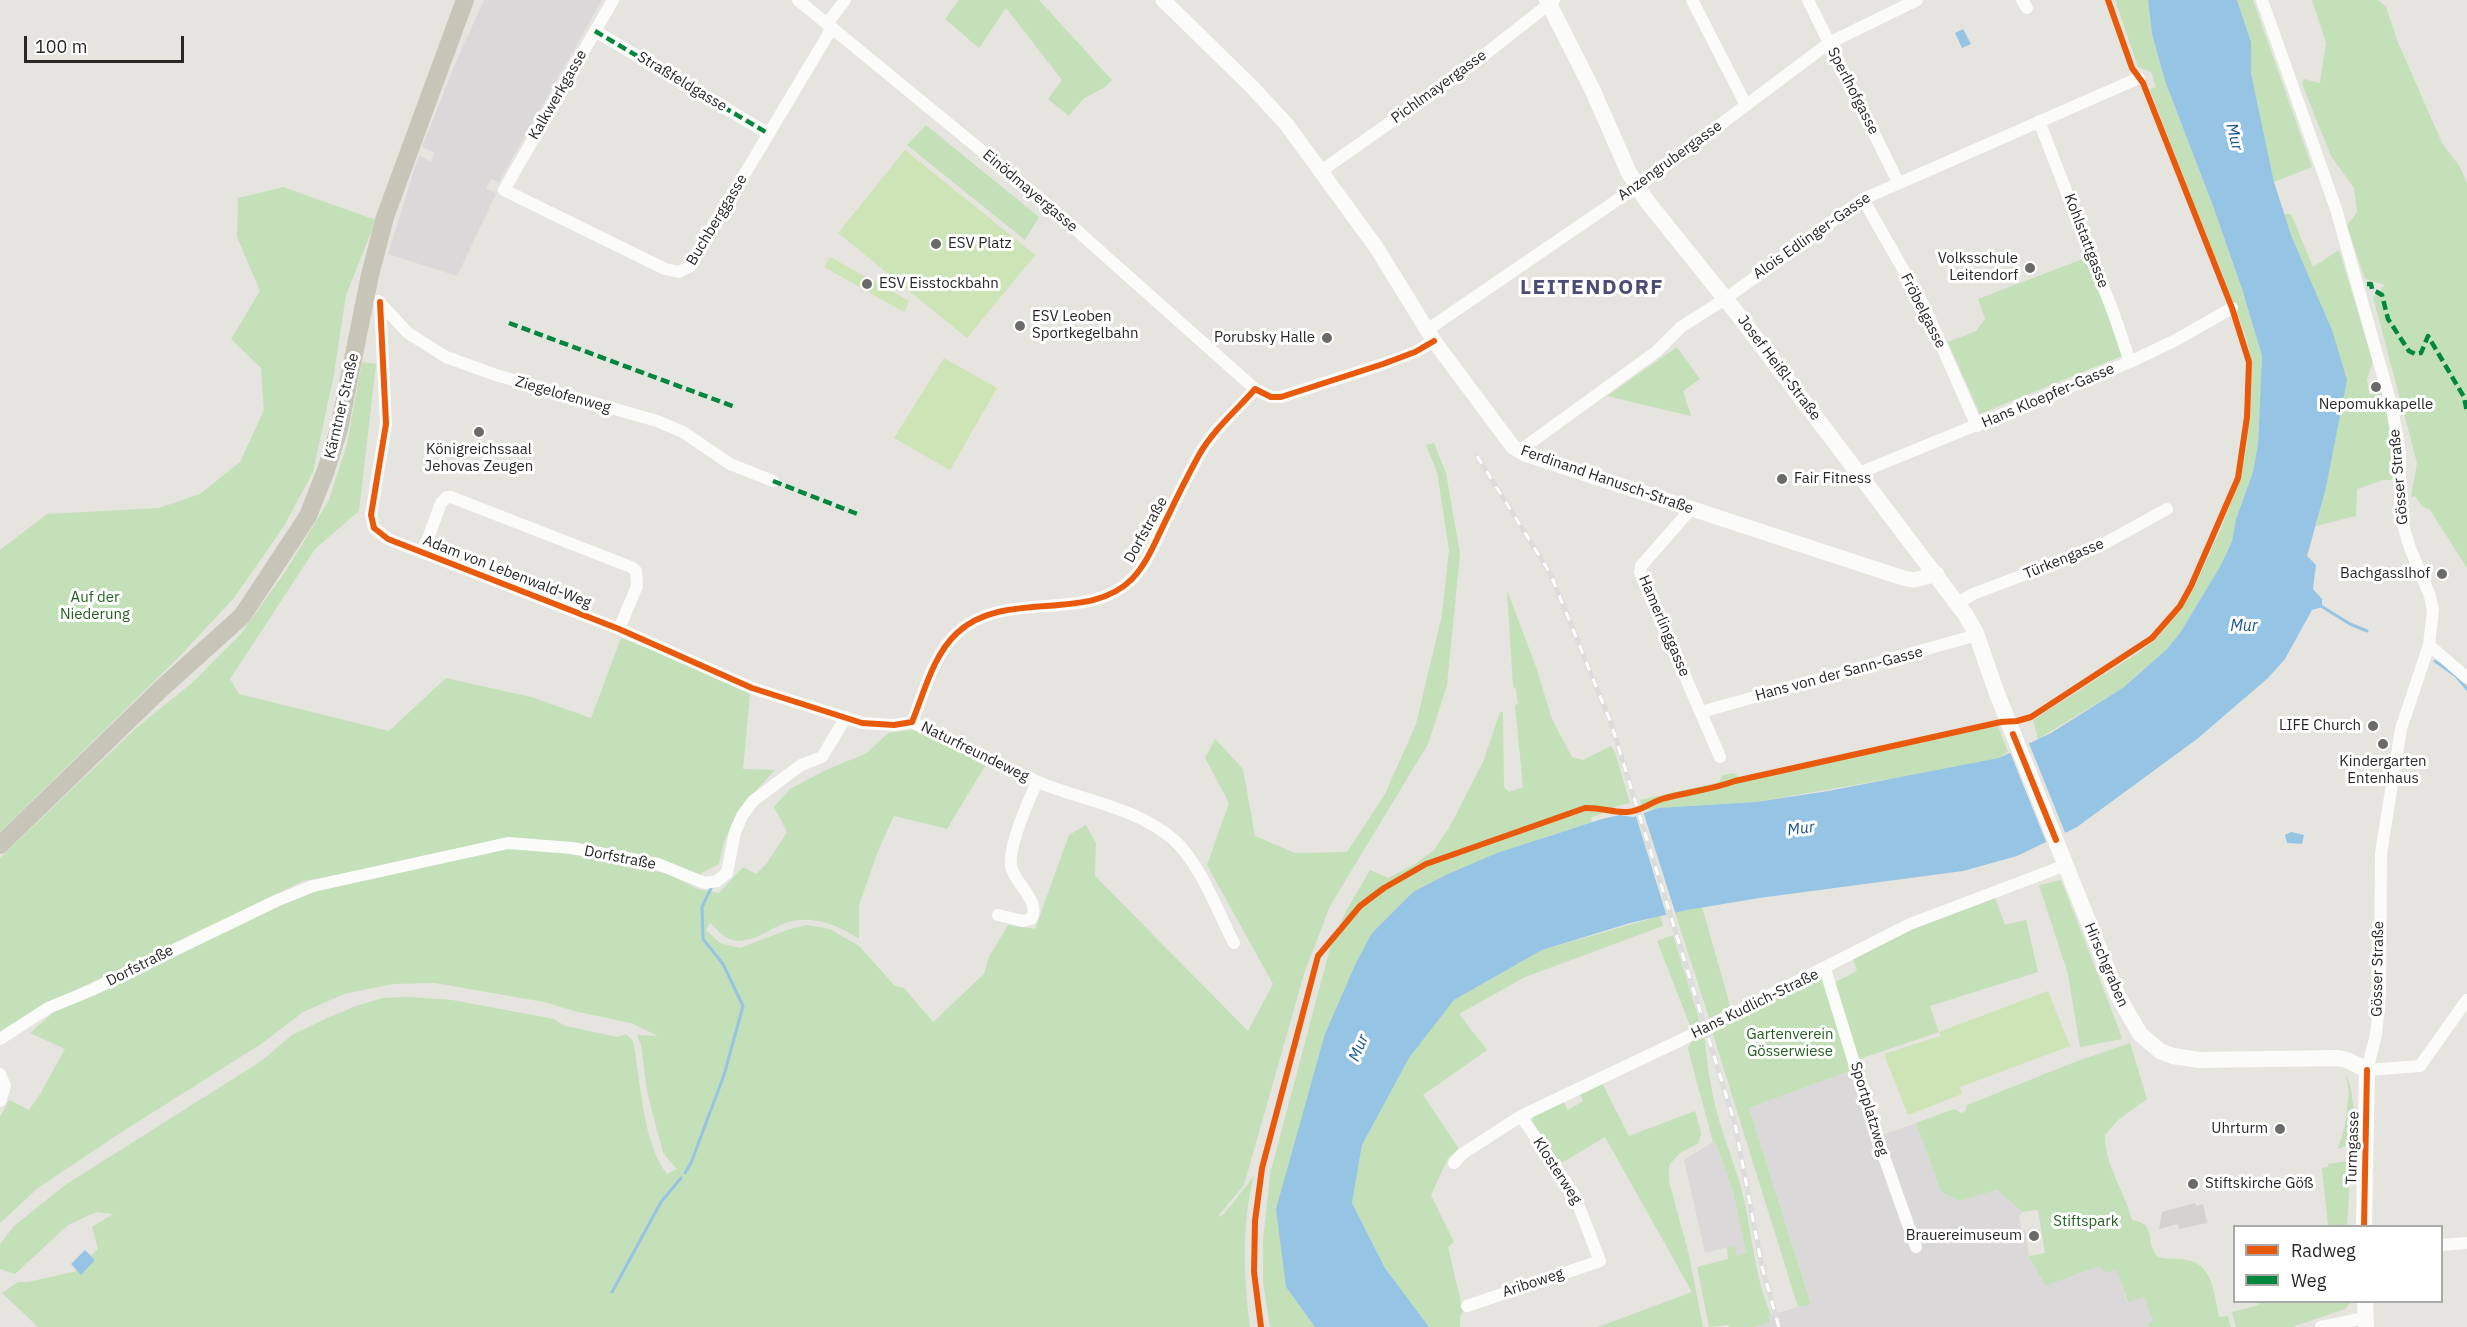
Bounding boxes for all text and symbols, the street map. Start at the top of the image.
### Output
scale bar [27,24,188,62]
text: 100 m [35,35,87,58]
street label: Sperlhofgasse [1823,44,1883,138]
street label: Pichlmayergasse [1388,46,1490,128]
street label: Kalkwerkgasse [525,47,591,143]
street label: Straßfeldgasse [634,48,730,116]
street label: Anzengrubergasse [1614,117,1726,205]
water label: Mur [2221,121,2247,153]
street label: Einödmayergasse [979,146,1081,236]
street label: Buchberggasse [683,171,751,269]
street label: Alois Edlinger-Gasse [1750,189,1874,283]
street label: Kohlstattgasse [2060,191,2112,291]
place label: ESV Platz [948,235,1012,253]
marker: ESV Platz [929,237,943,251]
place label: Volksschule Leitendorf [1938,250,2018,285]
marker: Volksschule Leitendorf [2023,261,2037,275]
street label: Fröbelgasse [1896,271,1950,351]
place label: ESV Eisstockbahn [879,275,999,293]
district label: LEITENDORF [1520,275,1664,301]
marker: ESV Eisstockbahn [860,277,874,291]
place label: ESV Leoben Sportkegelbahn [1032,308,1138,343]
street label: Josef Heißl-Straße [1734,312,1824,424]
marker: ESV Leoben Sportkegelbahn [1013,319,1027,333]
place label: Porubsky Halle [1214,329,1315,347]
marker: Porubsky Halle [1320,331,1334,345]
street label: Kärntner Straße [321,352,363,460]
street label: Hans Kloepfer-Gasse [1979,360,2117,432]
street label: Ziegelofenweg [513,373,613,417]
marker: Nepomukkapelle [2369,380,2383,394]
place label: Nepomukkapelle [2319,396,2433,414]
marker: Königreichssaal Jehovas Zeugen [472,425,486,439]
street label: Gösser Straße [2386,428,2412,526]
place label: Königreichssaal Jehovas Zeugen [425,441,533,476]
street label: Ferdinand Hanusch-Straße [1518,442,1696,518]
place label: Fair Fitness [1794,470,1871,488]
marker: Fair Fitness [1775,472,1789,486]
street label: Dorfstraße [1121,494,1171,566]
street label: Adam von Lebenwald-Weg [420,532,594,612]
street label: Türkengasse [2021,535,2107,583]
place label: Bachgasslhof [2340,565,2430,583]
marker: Bachgasslhof [2435,567,2449,581]
street label: Hamerlinggasse [1635,573,1693,679]
park label: Auf der Niederung [60,589,130,624]
water label: Mur [2230,616,2258,636]
street label: Hans von der Sann-Gasse [1753,643,1925,705]
place label: LIFE Church [2279,717,2361,735]
street label: Naturfreundeweg [918,718,1032,786]
marker: LIFE Church [2366,719,2380,733]
marker: Kindergarten Entenhaus [2376,737,2390,751]
place label: Kindergarten Entenhaus [2339,753,2427,788]
water label: Mur [1786,818,1816,840]
street label: Dorfstraße [583,842,657,874]
street label: Hirschgraben [2080,920,2132,1010]
street label: Gösser Straße [2368,921,2388,1017]
street label: Dorfstraße [104,941,176,991]
street label: Hans Kudlich-Straße [1688,965,1822,1043]
park label: Gartenverein Gösserwiese [1746,1026,1834,1061]
water label: Mur [1345,1032,1373,1064]
street label: Sportplatzweg [1846,1060,1892,1158]
street label: Turmgasse [2343,1111,2363,1185]
place label: Uhrturm [2211,1120,2268,1138]
marker: Uhrturm [2273,1122,2287,1136]
street label: Klosterweg [1529,1134,1585,1208]
place label: Stiftskirche Göß [2205,1175,2313,1193]
marker: Stiftskirche Göß [2186,1177,2200,1191]
park label: Stiftspark [2053,1213,2119,1231]
legend [2233,1225,2443,1303]
place label: Brauereimuseum [1906,1227,2022,1245]
marker: Brauereimuseum [2027,1229,2041,1243]
text: Radweg [2291,1239,2356,1262]
street label: Ariboweg [1500,1265,1566,1301]
text: Weg [2291,1269,2326,1292]

